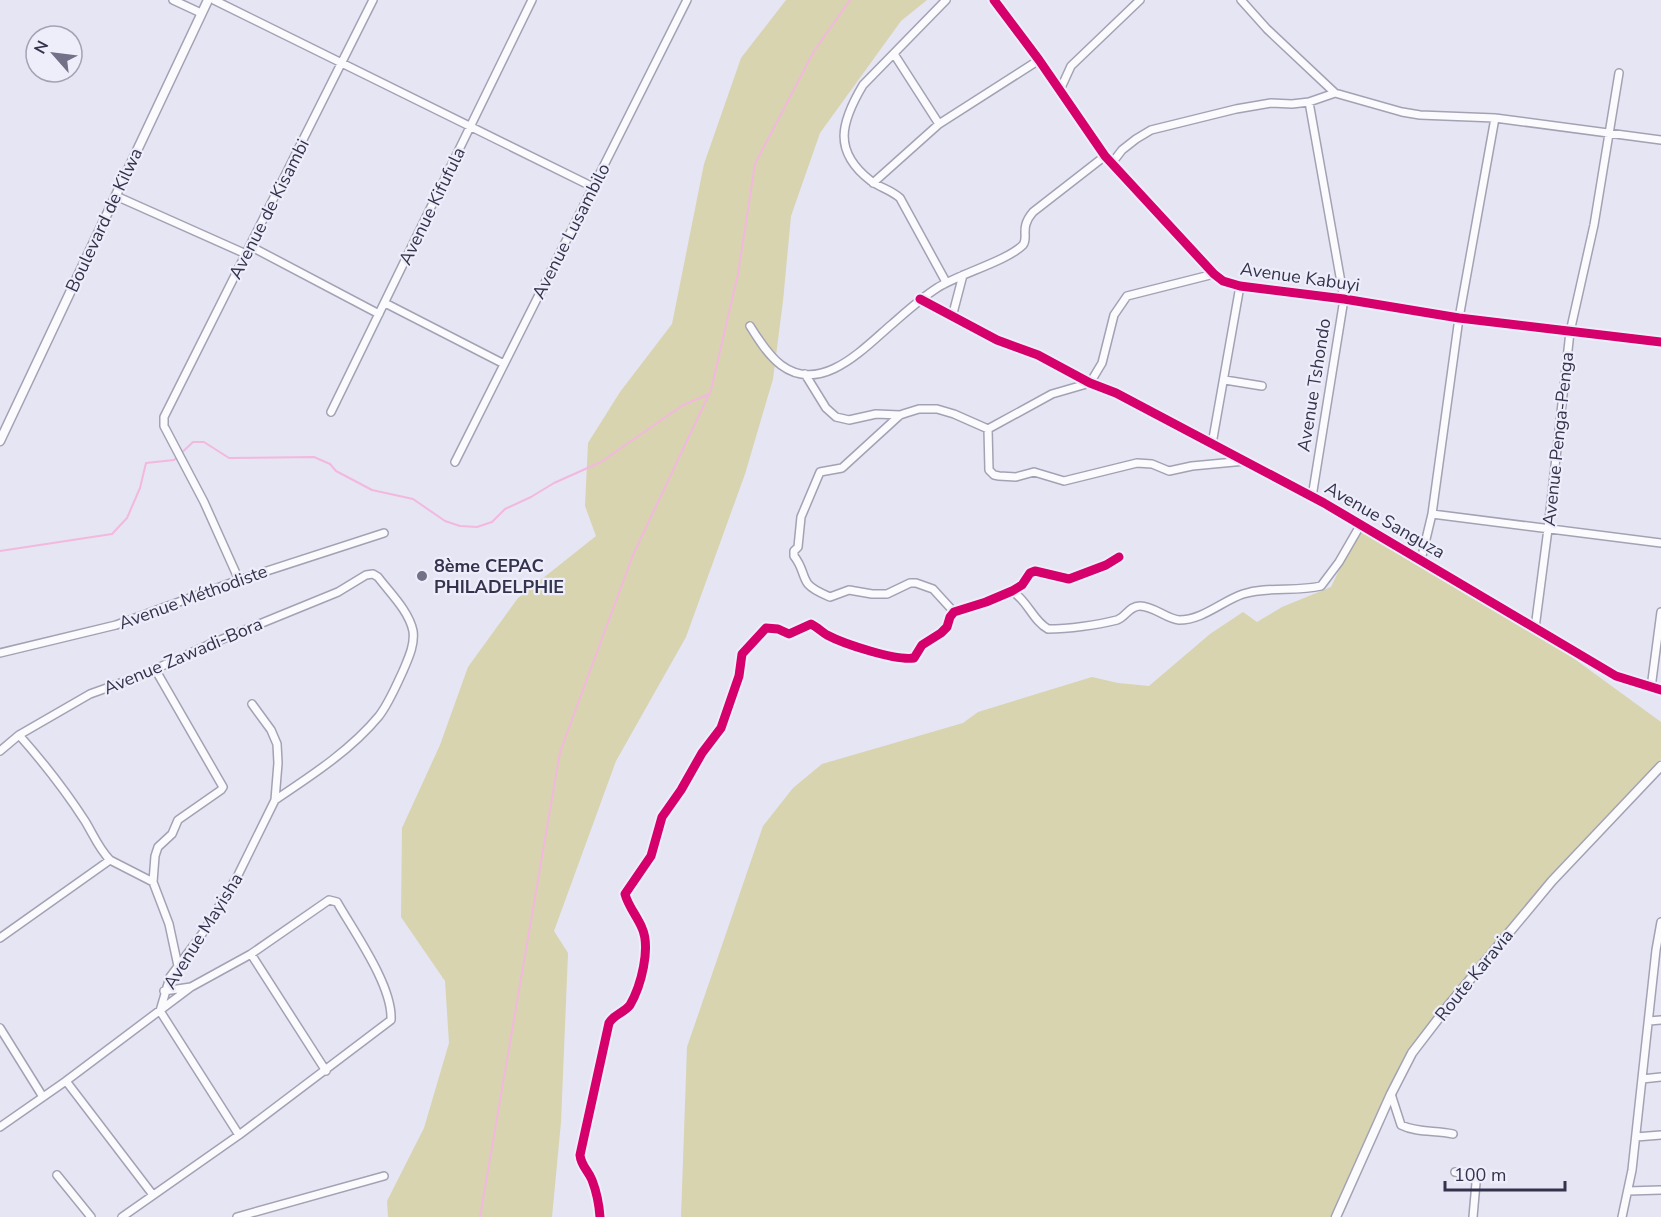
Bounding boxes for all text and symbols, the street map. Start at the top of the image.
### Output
north arrow [24,24,84,84]
text: N [29,37,54,58]
street label: Avenue de Kisambi [223,135,315,283]
street label: Avenue Kifufula [393,143,471,269]
street label: Boulevard de Kilwa [60,144,148,296]
street label: Avenue Lusambilo [526,159,616,303]
street label: Avenue Kabuyi [1239,257,1361,297]
street label: Avenue Tshondo [1292,316,1336,454]
street label: Avenue Penga-Penga [1537,351,1579,527]
street label: Avenue Sanguza [1320,476,1450,564]
place label: 8ème CEPAC PHILADELPHIE [434,554,564,599]
street label: Avenue Méthodiste [115,559,271,635]
marker: 8ème CEPAC PHILADELPHIE [415,569,429,583]
street label: Avenue Zawadi-Bora [100,612,266,700]
street label: Avenue Mayisha [158,868,248,994]
street label: Route Karavia [1429,924,1519,1026]
scale bar [1445,1154,1565,1192]
text: 100 m [1454,1163,1506,1187]

